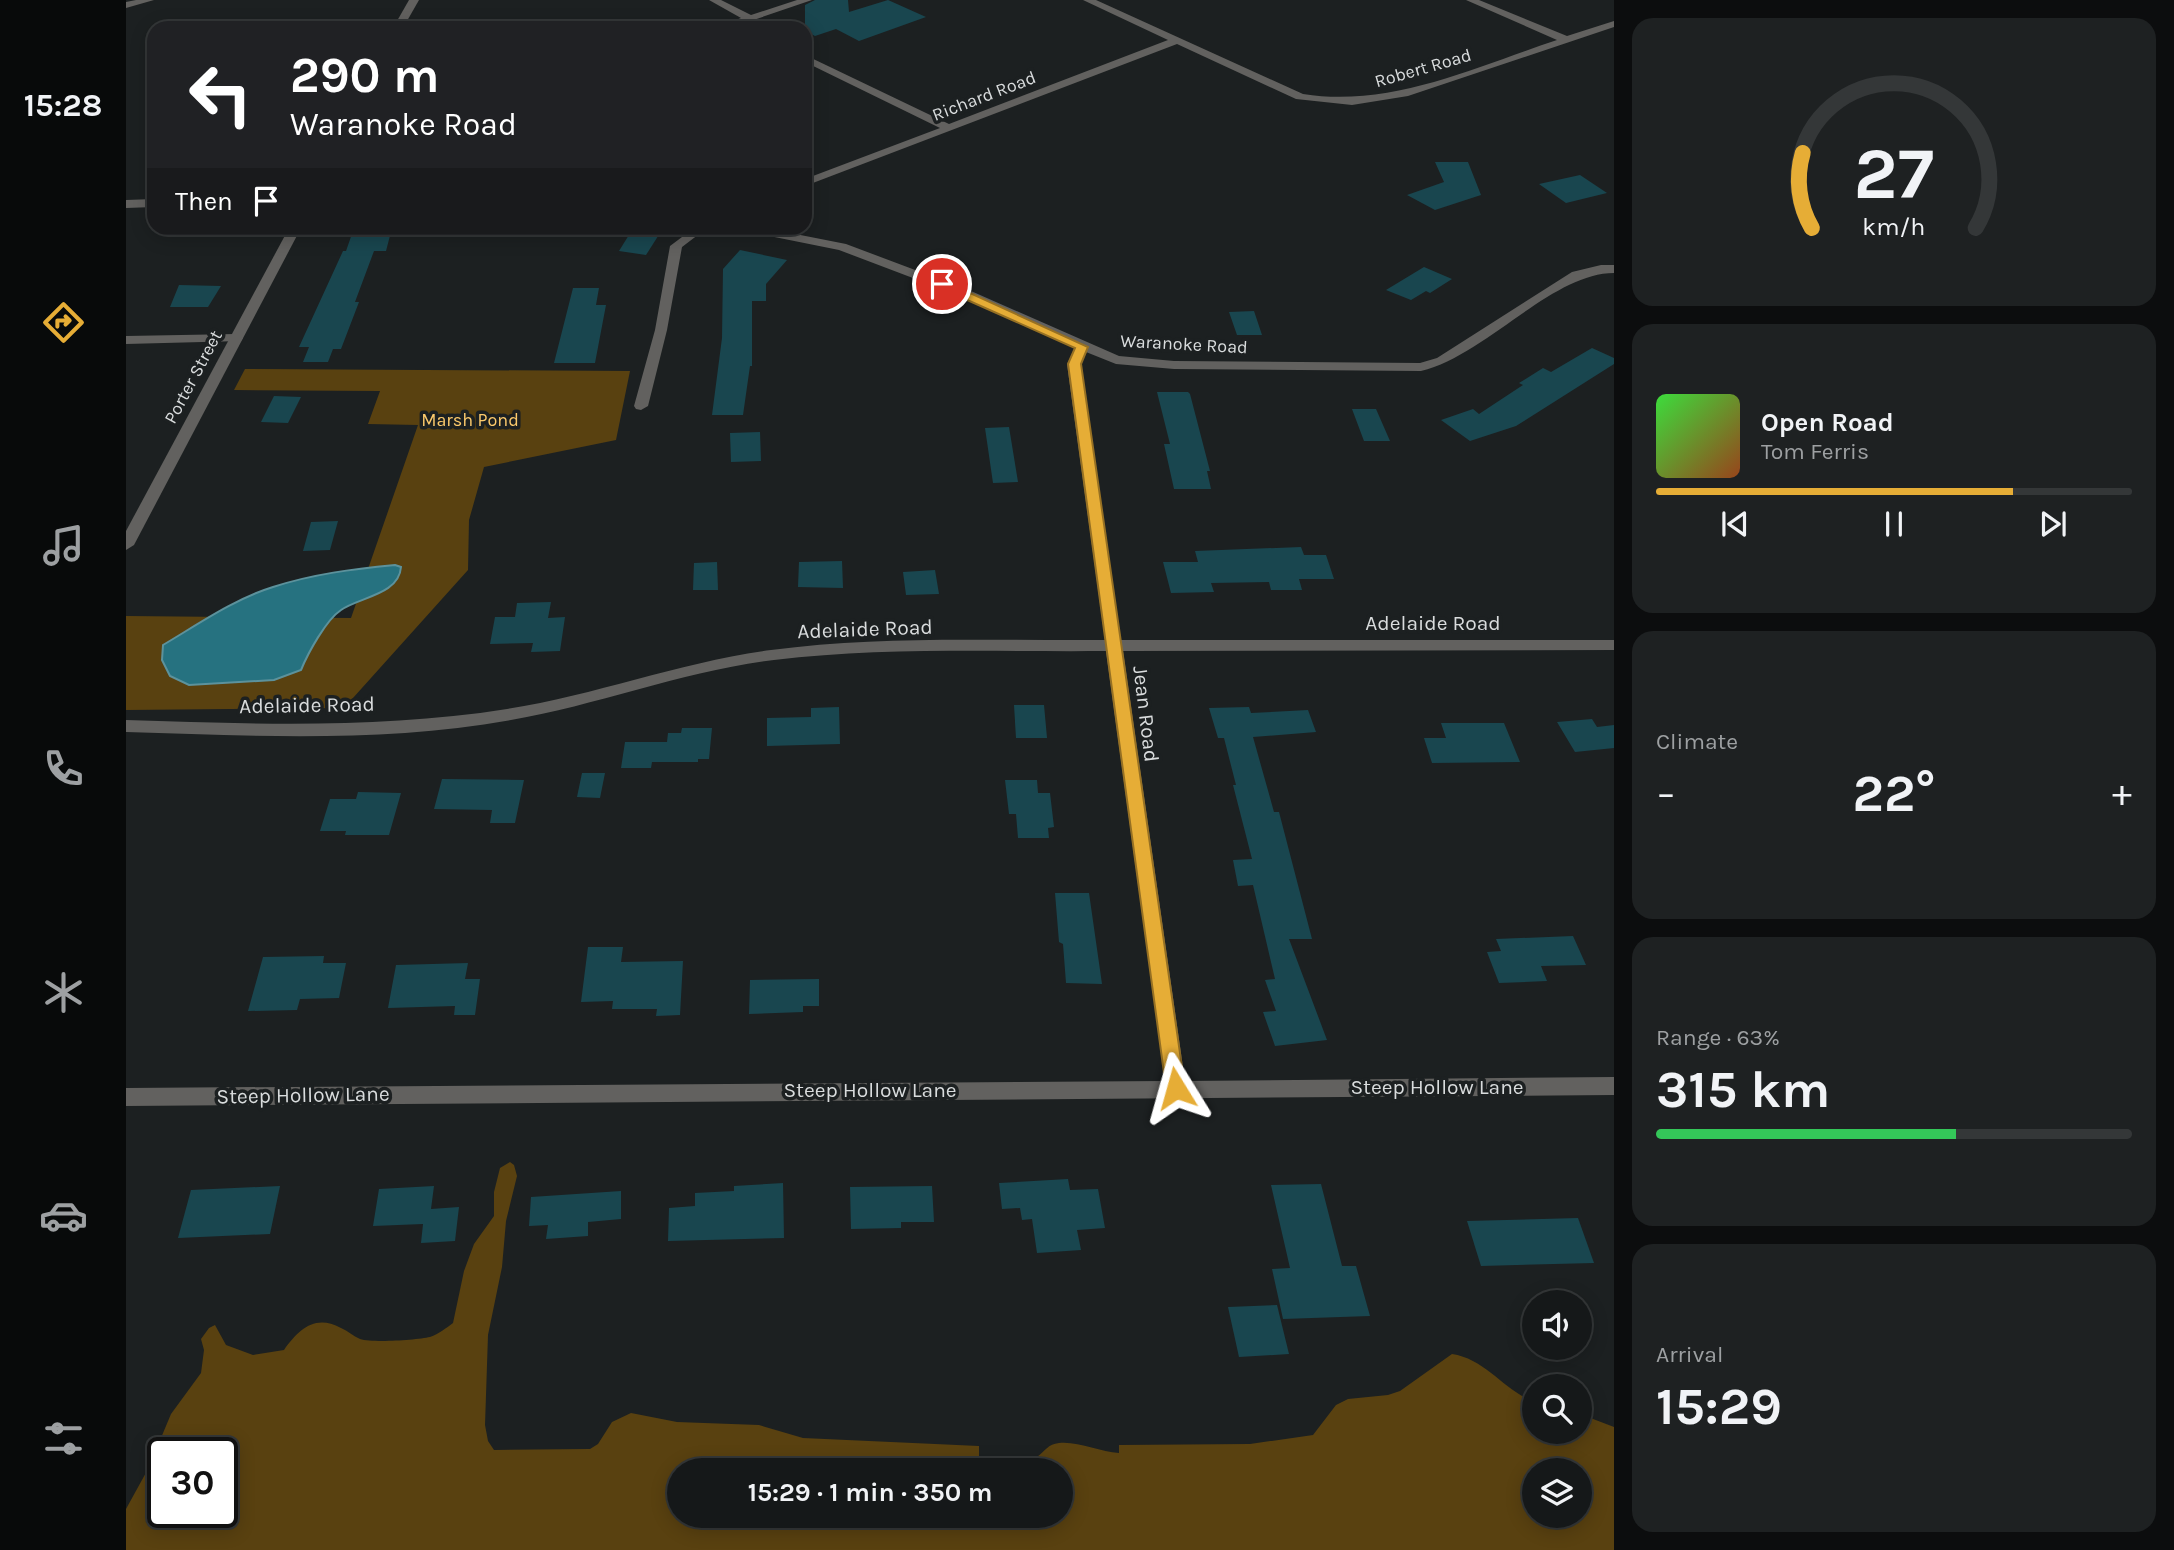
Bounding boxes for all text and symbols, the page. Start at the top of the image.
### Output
street label: Robert Road [1372,44,1474,92]
text: 290 m [290,47,439,104]
icon: left [175,49,266,140]
street label: Richard Road [929,66,1039,126]
text: 15:28 [24,87,102,124]
text: Waranoke Road [290,106,517,143]
text: 27 [1854,132,1934,217]
icon: arrive [247,182,285,220]
text: Then [175,186,233,217]
text: km/h [1862,212,1926,241]
pin [912,254,972,314]
icon: arrive [923,265,961,303]
icon: directions [39,298,88,347]
street label: Porter Street [159,326,227,427]
street label: Waranoke Road [1120,330,1248,358]
text: Open Road [1761,407,1894,438]
park label: Marsh Pond [421,409,519,431]
text: Tom Ferris [1761,438,1869,465]
icon: previous [1716,505,1754,543]
icon: pause [1875,505,1913,543]
icon: next [2034,505,2072,543]
icon: music [39,521,88,570]
street label: Adelaide Road [1365,611,1501,635]
street label: Adelaide Road [797,615,933,643]
street label: Jean Road [1128,664,1164,764]
street label: Adelaide Road [239,692,375,718]
text: Climate [1656,728,1738,755]
icon: phone [39,744,88,793]
text: 22° [1852,763,1936,824]
text: − [1656,771,1676,816]
text: + [2112,771,2132,816]
icon: climate [39,968,88,1017]
text: Range · 63% [1656,1024,1780,1051]
position arrow [1139,1051,1213,1125]
text: 315 km [1656,1059,1830,1120]
street label: Steep Hollow Lane [1350,1075,1524,1099]
street label: Steep Hollow Lane [783,1078,957,1102]
street label: Steep Hollow Lane [216,1081,390,1109]
icon: car [39,1191,88,1240]
map controls [1522,1290,1592,1528]
button: sound [1522,1290,1592,1360]
text: Arrival [1656,1341,1723,1368]
button: search [1522,1374,1592,1444]
text: 15:29 [1656,1376,1782,1437]
icon: filters [39,1414,88,1463]
speed limit sign: 30 [147,1437,238,1528]
button: layers [1522,1458,1592,1528]
text: 15:29 · 1 min · 350 m [748,1477,992,1508]

